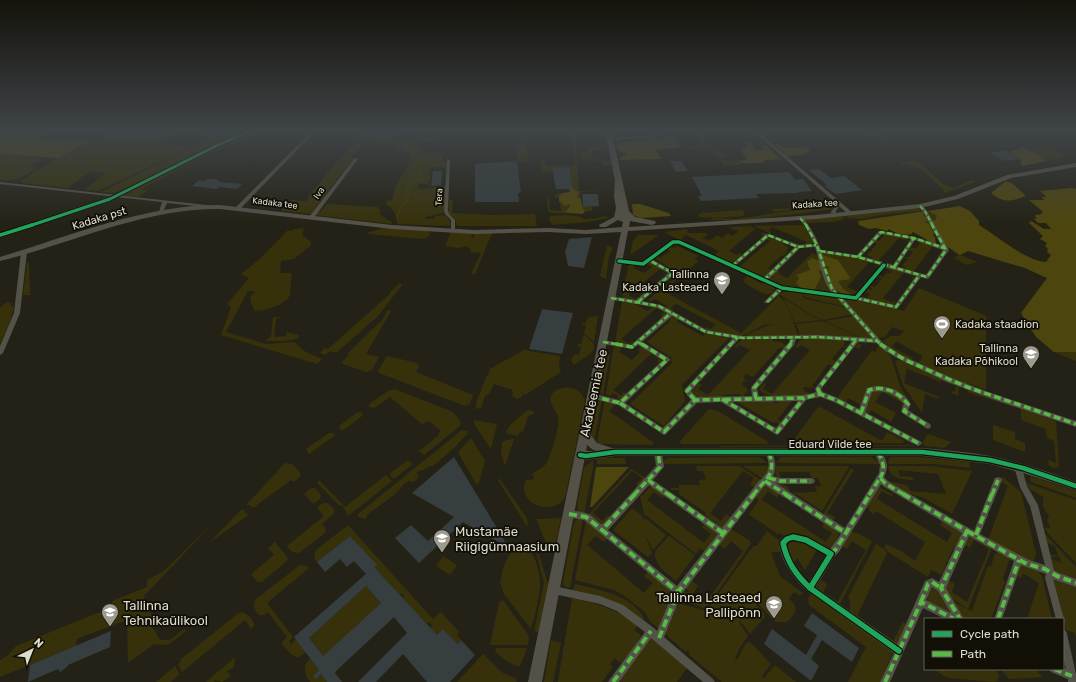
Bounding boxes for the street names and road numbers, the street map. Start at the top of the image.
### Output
street label: Iva [311,185,327,201]
street label: Tera [434,188,444,206]
street label: Kadaka tee [252,195,298,211]
street label: Kadaka tee [792,197,838,211]
street label: Kadaka pst [70,204,128,233]
street label: Akadeemia tee [577,348,610,438]
street label: Eduard Vilde tee [788,438,872,451]

